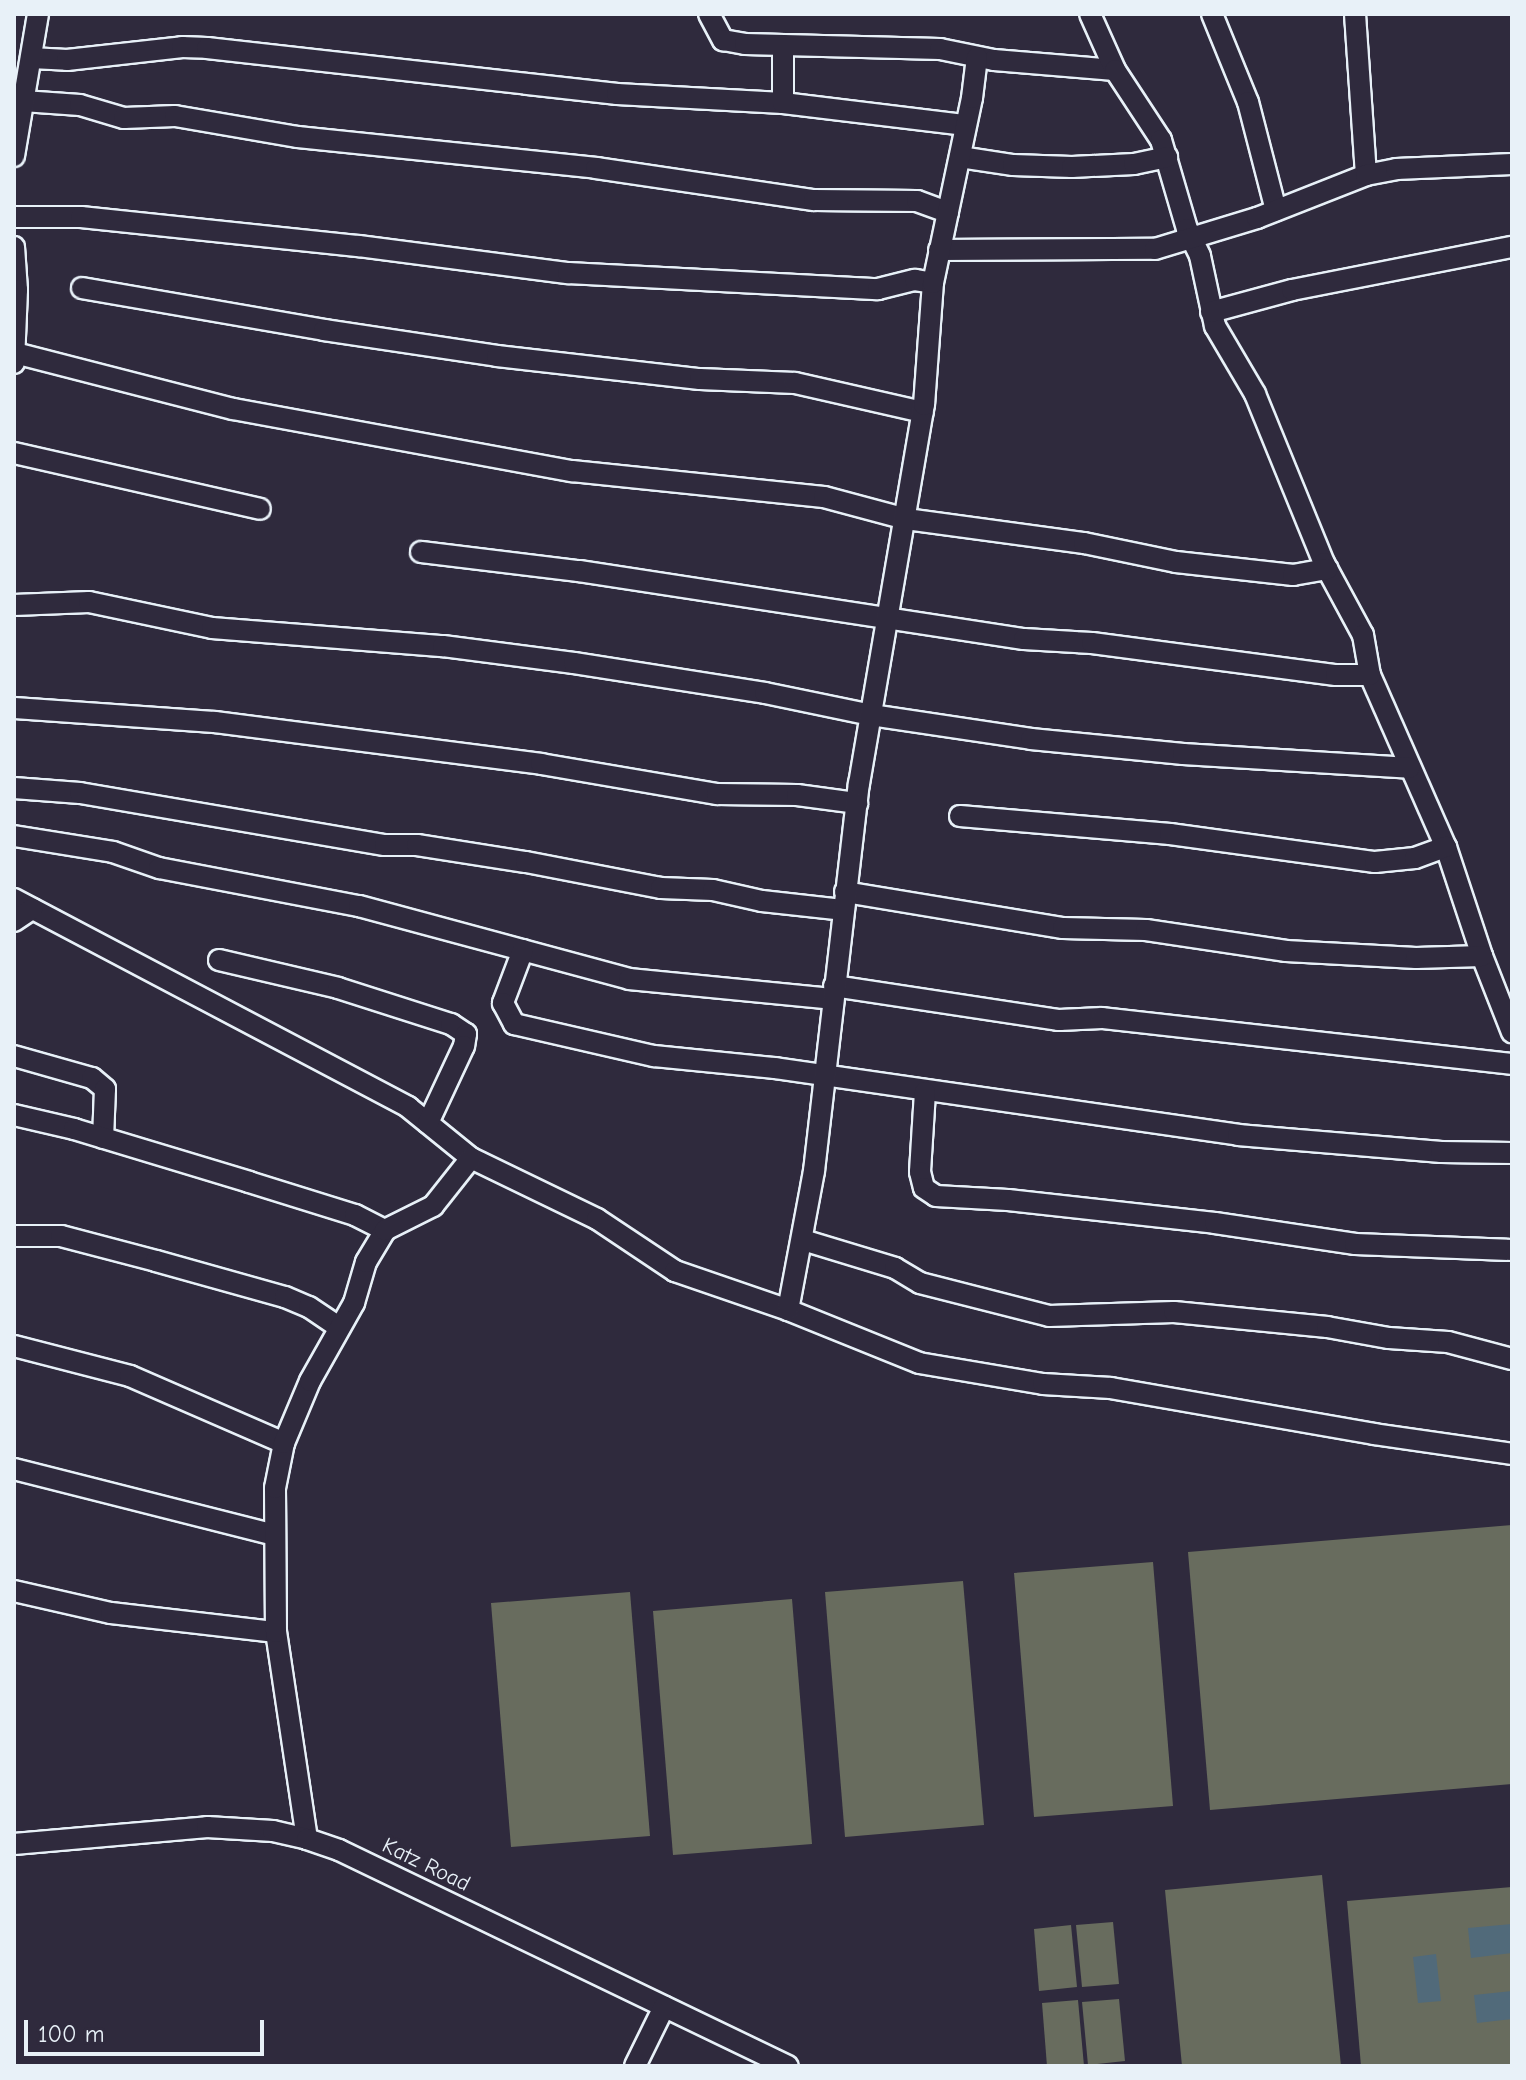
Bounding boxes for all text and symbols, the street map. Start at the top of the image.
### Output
street label: Katz Road [378,1832,474,1898]
scale bar [28,2004,268,2054]
text: 100 m [38,2020,105,2048]

